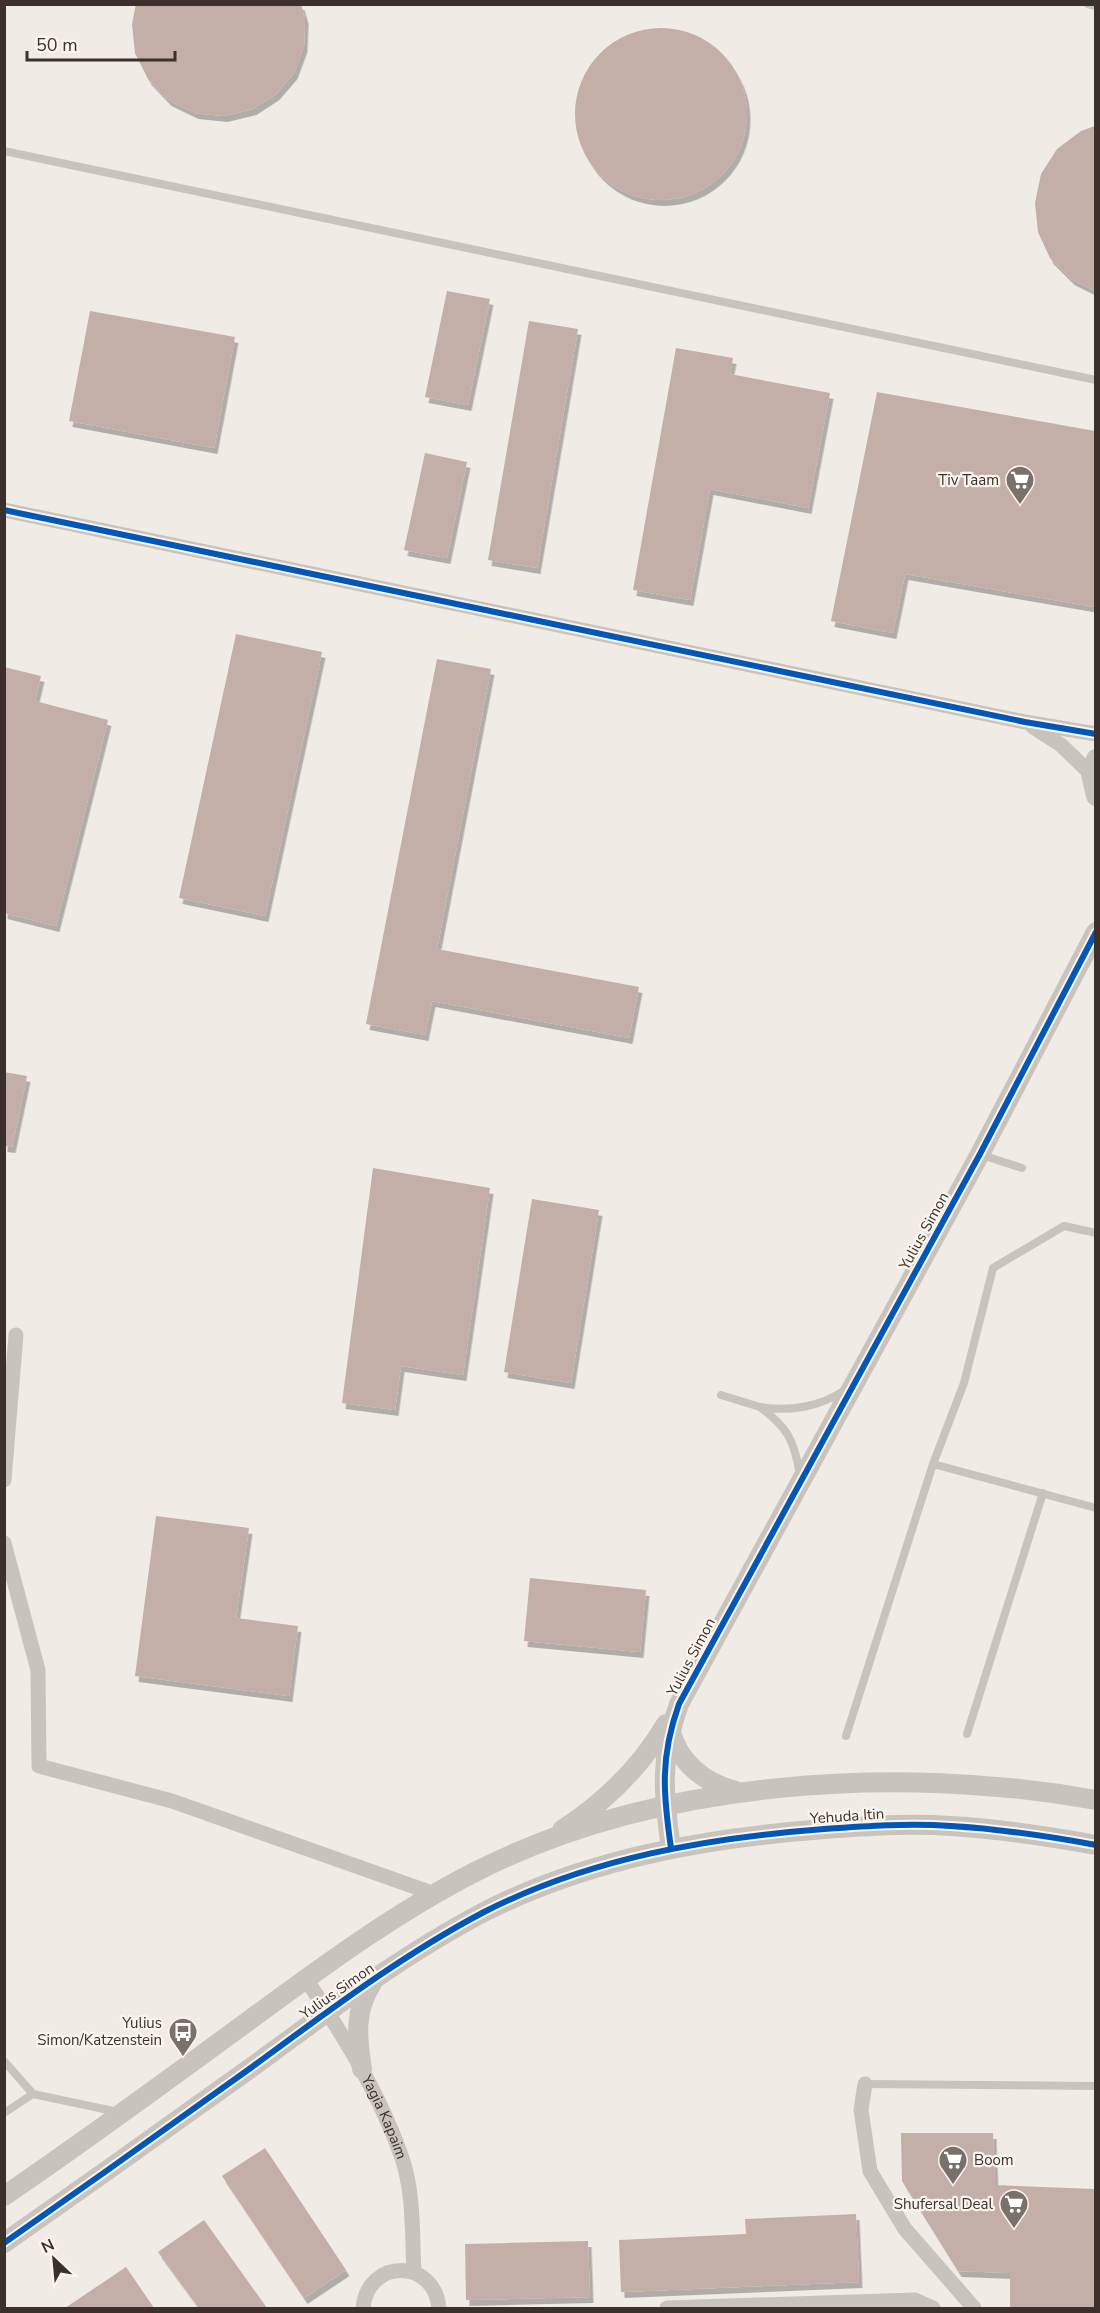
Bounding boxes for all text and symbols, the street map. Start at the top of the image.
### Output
scale bar [27,24,176,62]
text: 50 m [36,33,78,57]
supermarket icon: Tiv Taam [1004,464,1036,506]
place label: Tiv Taam [938,470,999,490]
street label: Yulius Simon [894,1189,954,1274]
street label: Yulius Simon [661,1614,720,1701]
street label: Yehuda Itin [808,1803,885,1829]
street label: Yulius Simon [295,1958,378,2024]
place label: Yulius Simon/Katzenstein [37,2013,162,2050]
bus stop icon: Yulius Simon/Katzenstein [167,2016,199,2058]
street label: Yagia Kapaim [356,2071,412,2162]
supermarket icon: Boom [937,2144,969,2186]
place label: Boom [974,2150,1014,2170]
supermarket icon: Shufersal Deal [998,2188,1030,2230]
place label: Shufersal Deal [894,2194,994,2214]
north arrow [24,2229,84,2289]
text: N [38,2234,58,2259]

